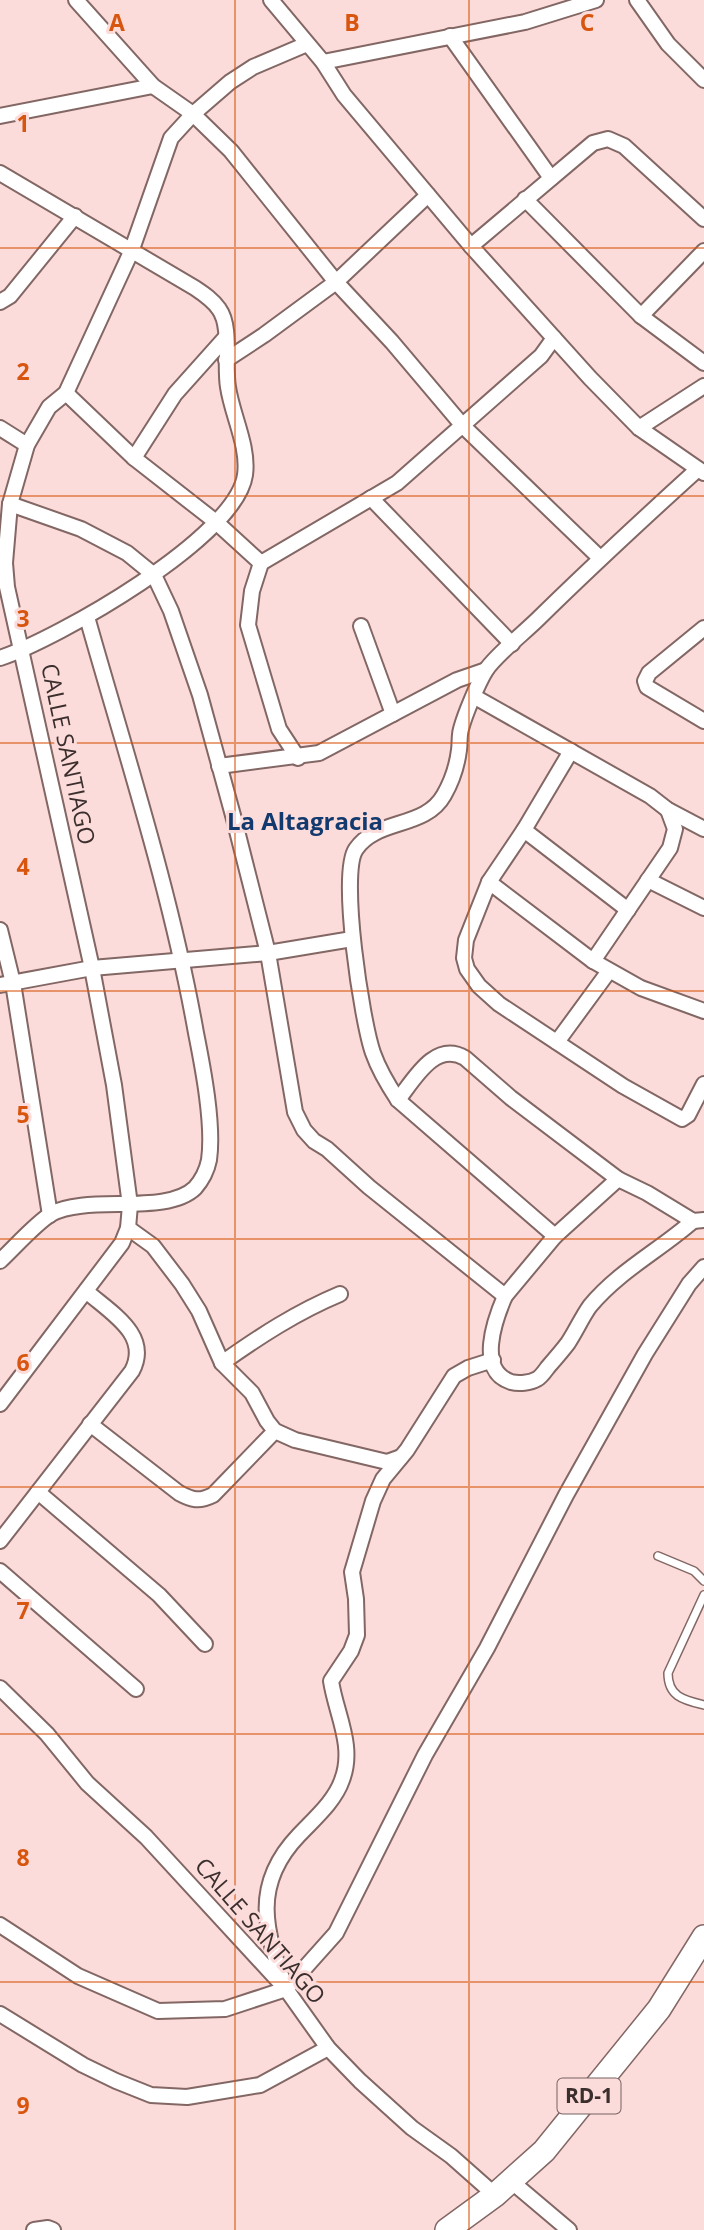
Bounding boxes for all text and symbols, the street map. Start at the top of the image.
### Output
text: A [109,6,125,38]
text: B [344,6,360,38]
text: C [580,6,594,38]
text: 1 [16,107,30,139]
text: 2 [16,355,30,387]
text: 3 [16,602,30,634]
street label: CALLE SANTIAGO [34,660,104,847]
district label: La Altagracia [227,804,383,837]
text: 4 [16,850,30,882]
text: 5 [16,1098,30,1130]
text: 6 [16,1346,30,1378]
text: 7 [16,1594,30,1626]
text: 8 [16,1841,30,1873]
street label: CALLE SANTIAGO [188,1850,333,2010]
road number: RD-1 [558,2078,620,2114]
text: 9 [16,2089,30,2121]

